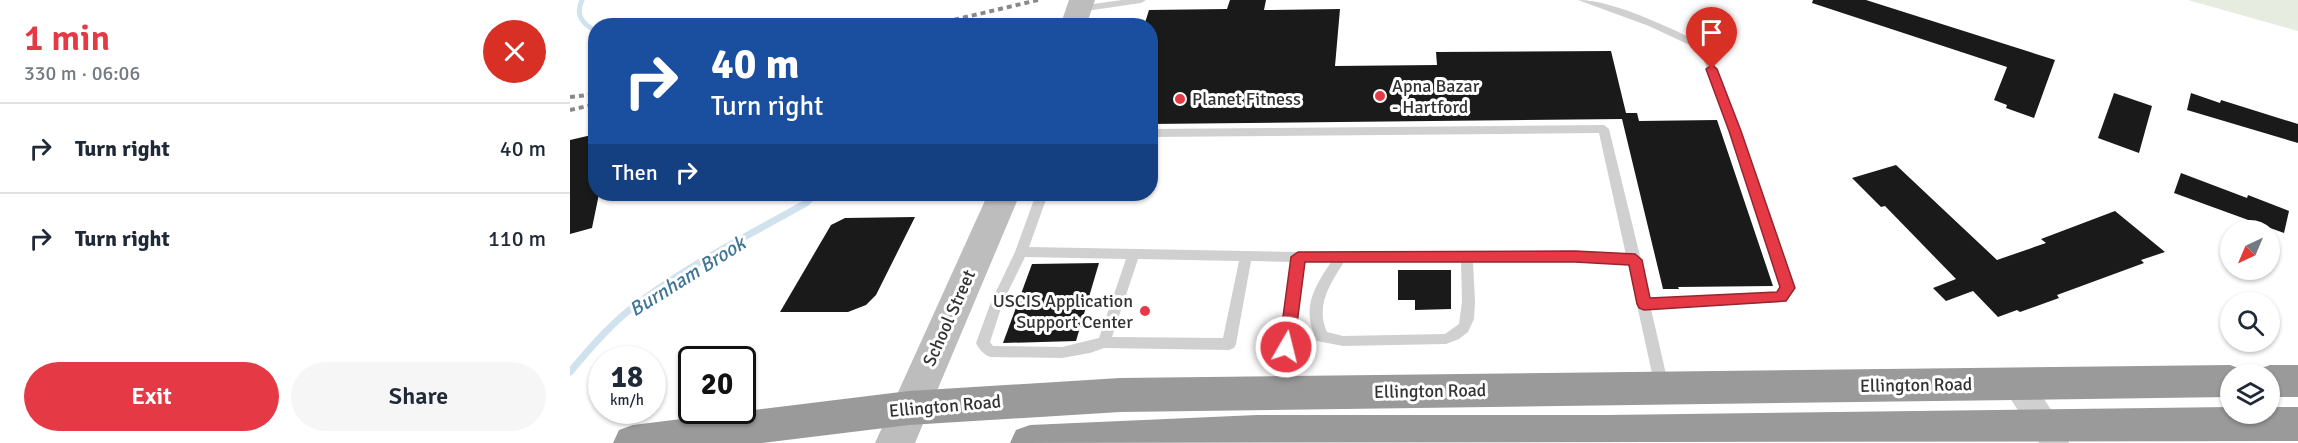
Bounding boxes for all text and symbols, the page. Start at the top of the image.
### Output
pin [1686,7,1737,69]
text: 1 min [24,16,110,61]
icon: arrive [1695,16,1728,49]
button: close [483,20,546,83]
text: 40 m [711,39,800,90]
icon: right [612,42,690,120]
text: 330 m · 06:06 [24,61,140,86]
place label: Apna Bazar - Hartford [1392,75,1480,118]
place label: Planet Fitness [1192,88,1301,110]
marker: Apna Bazar - Hartford [1373,89,1387,103]
text: Turn right [711,90,824,123]
marker: Planet Fitness [1173,92,1187,106]
icon: right [24,132,57,165]
text: Turn right [75,135,170,162]
text: 40 m [500,135,546,162]
icon: right [670,156,703,189]
text: Then [612,159,658,186]
north arrow [2220,220,2280,280]
map controls [2220,220,2280,424]
icon: right [24,222,57,255]
text: Turn right [75,225,170,252]
text: 110 m [488,225,546,252]
water label: Burnham Brook [625,230,752,322]
street label: School Street [918,266,980,370]
place label: USCIS Application Support Center [993,290,1133,333]
button: search [2220,292,2280,352]
marker: USCIS Application Support Center [1138,304,1152,318]
position arrow [1254,315,1318,379]
speed limit sign: 20 [678,346,756,424]
text: 18 [611,359,643,396]
button: Exit [24,362,279,431]
button: Share [291,362,546,431]
button: layers [2220,364,2280,424]
street label: Ellington Road [1860,373,1972,397]
street label: Ellington Road [1374,379,1486,403]
street label: Ellington Road [888,390,1002,422]
text: km/h [610,391,644,409]

